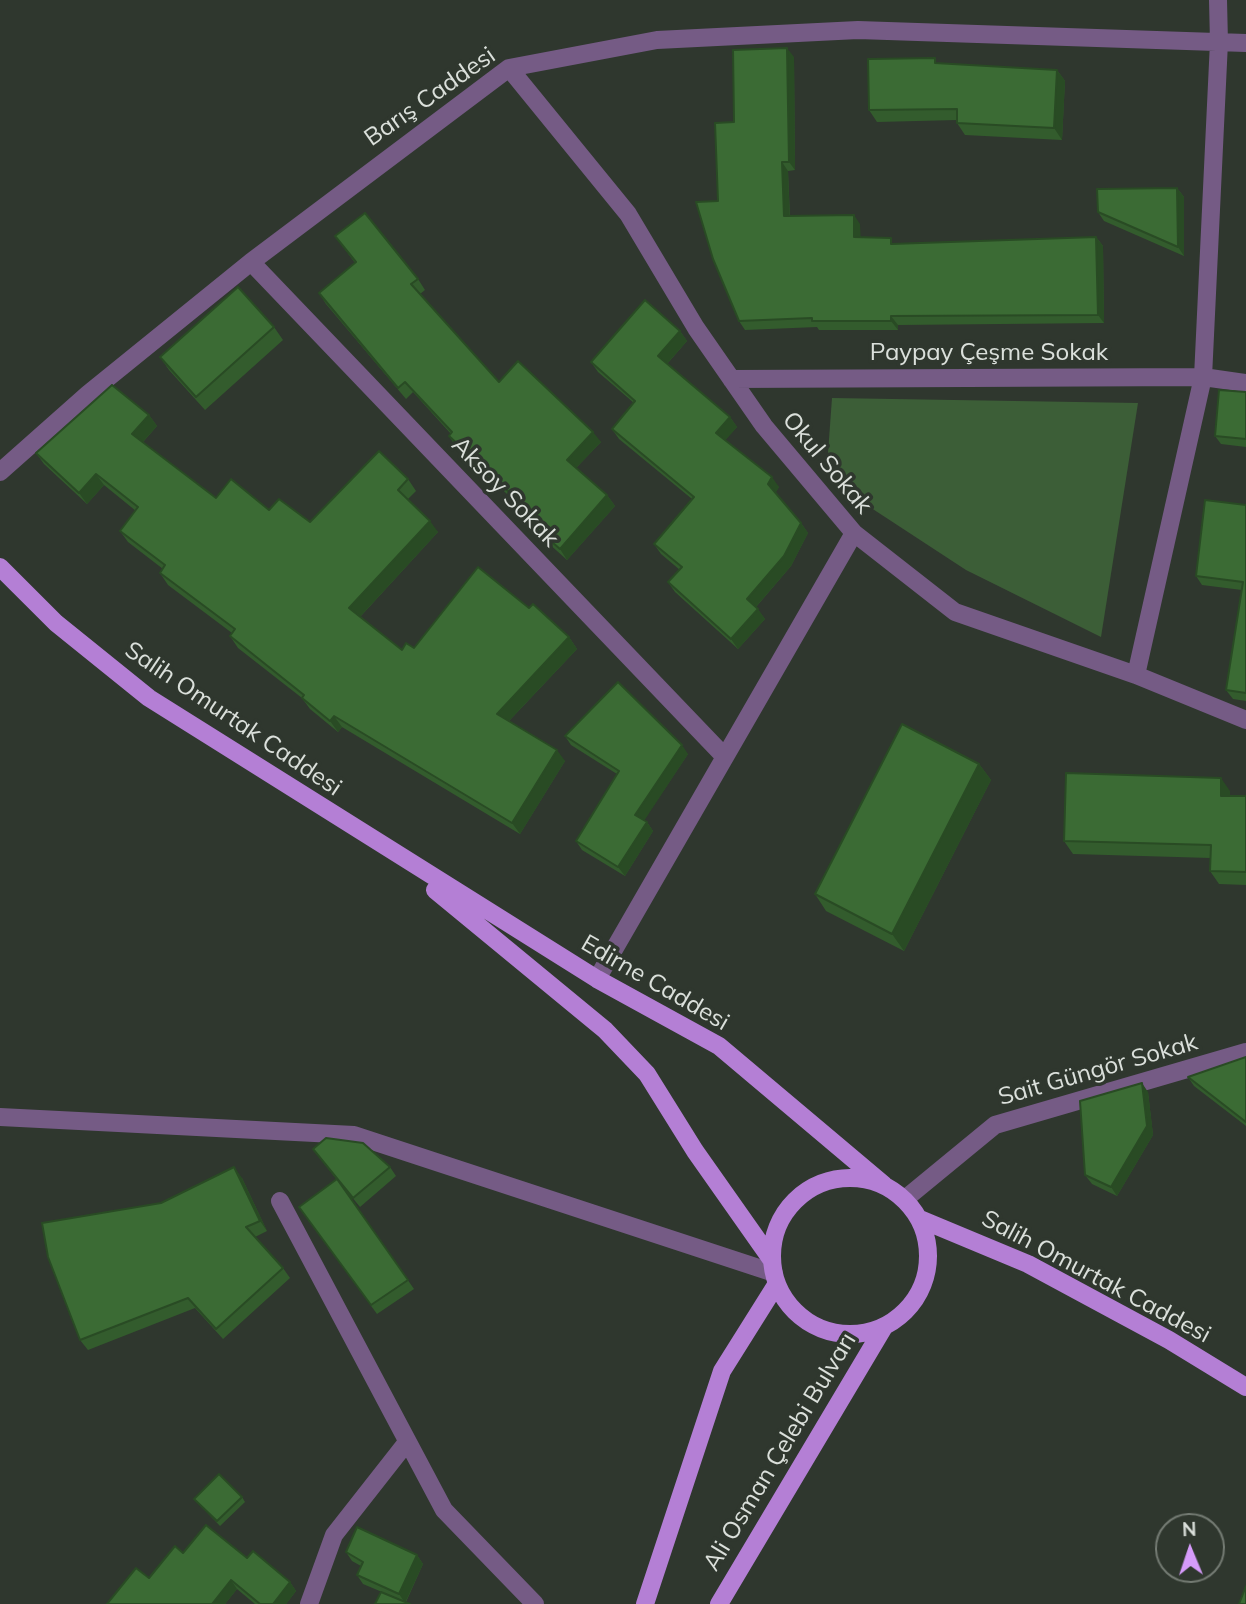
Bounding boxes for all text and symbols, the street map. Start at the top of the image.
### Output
street label: Barış Caddesi [359,41,501,153]
street label: Paypay Çeşme Sokak [870,339,1108,367]
street label: Okul Sokak [776,406,878,520]
street label: Aksoy Sokak [445,431,565,553]
street label: Salih Omurtak Caddesi [119,636,347,802]
street label: Edirne Caddesi [576,929,734,1037]
street label: Sait Güngör Sokak [995,1028,1201,1112]
street label: Salih Omurtak Caddesi [977,1204,1215,1350]
street label: Ali Osman Çelebi Bulvarı [697,1328,863,1576]
north arrow [1155,1513,1225,1583]
text: N [1182,1517,1197,1541]

